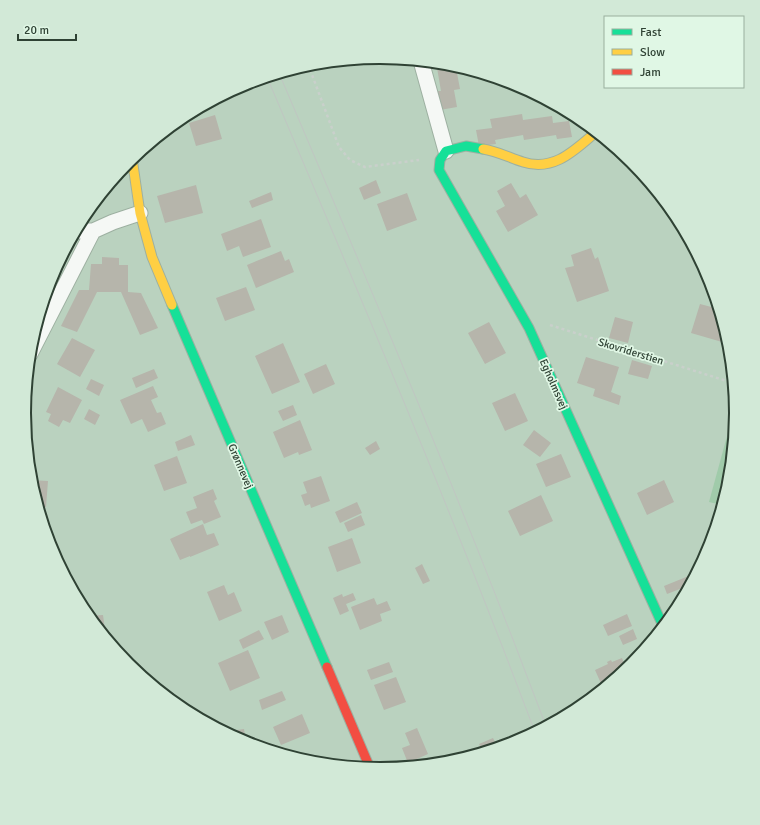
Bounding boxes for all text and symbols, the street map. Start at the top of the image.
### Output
scale bar [18,16,76,42]
legend [604,16,744,88]
text: 20 m [24,23,49,38]
text: Fast [640,25,661,40]
text: Slow [640,45,665,60]
text: Jam [640,65,661,80]
street label: Skovriderstien [596,335,665,368]
street label: Egholmsvej [537,357,570,411]
street label: Grønnevej [225,442,256,491]

